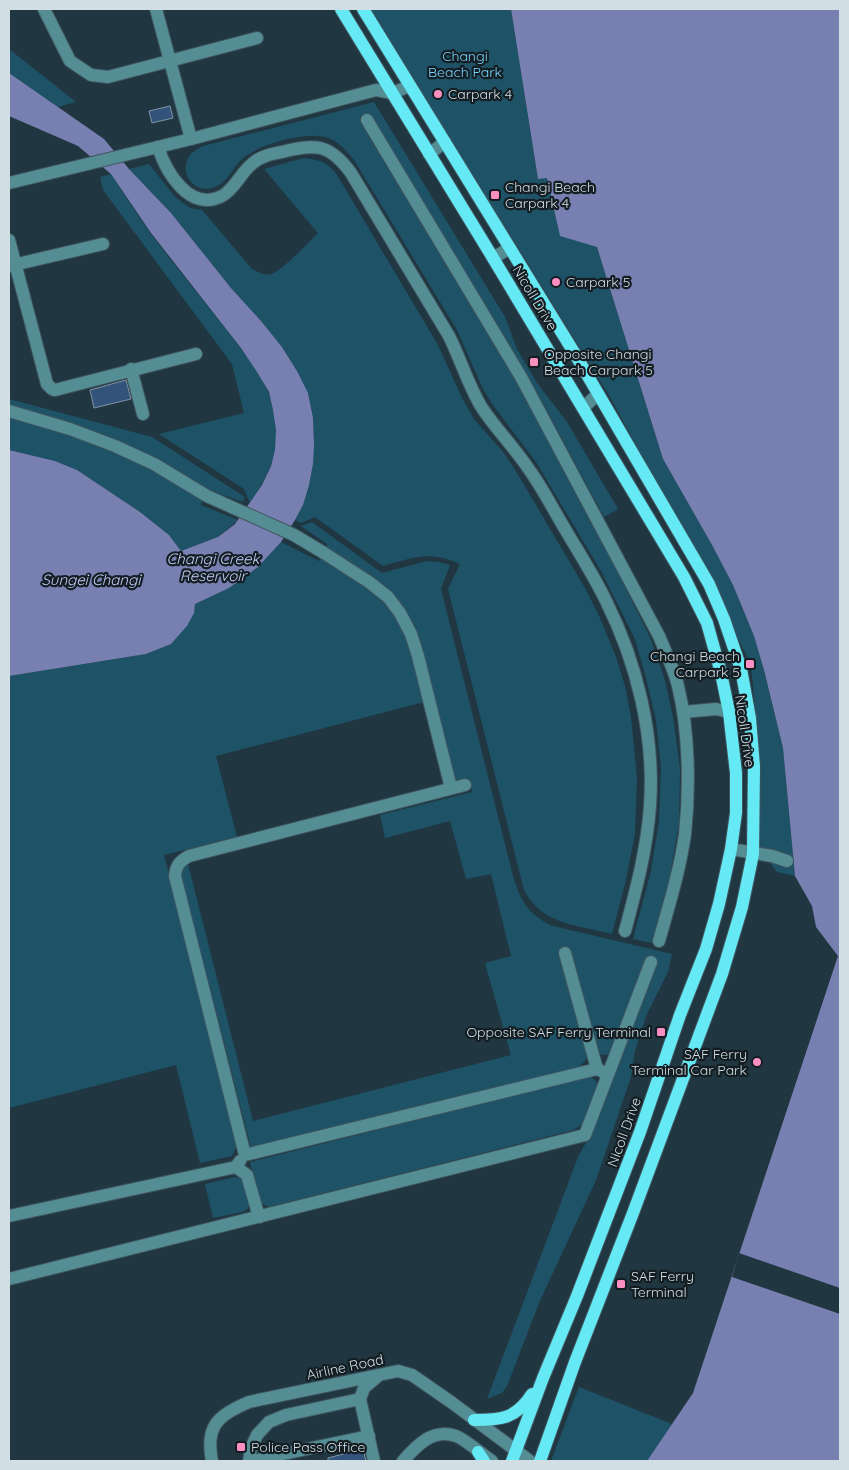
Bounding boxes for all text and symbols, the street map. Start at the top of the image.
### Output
park label: Changi Beach Park [428,47,502,81]
place label: Carpark 4 [448,85,512,103]
marker: Carpark 4 [432,88,444,100]
place label: Changi Beach Carpark 4 [505,178,595,212]
marker: Changi Beach Carpark 4 [489,189,501,201]
street label: Nicoll Drive [509,262,562,334]
place label: Carpark 5 [566,273,630,291]
marker: Carpark 5 [550,276,562,288]
place label: Opposite Changi Beach Carpark 5 [544,345,653,379]
marker: Opposite Changi Beach Carpark 5 [528,356,540,368]
water label: Changi Creek Reservoir [167,549,261,585]
water label: Sungei Changi [41,570,142,589]
place label: Changi Beach Carpark 5 [650,647,740,681]
marker: Changi Beach Carpark 5 [744,658,756,670]
street label: Nicoll Drive [731,694,759,768]
place label: Opposite SAF Ferry Terminal [466,1023,651,1041]
marker: Opposite SAF Ferry Terminal [655,1026,667,1038]
place label: SAF Ferry Terminal Car Park [631,1045,747,1079]
marker: SAF Ferry Terminal Car Park [751,1056,763,1068]
street label: Nicoll Drive [603,1095,645,1169]
place label: SAF Ferry Terminal [631,1267,694,1301]
marker: SAF Ferry Terminal [615,1278,627,1290]
street label: Airline Road [305,1350,385,1384]
place label: Police Pass Office [251,1438,366,1456]
marker: Police Pass Office [235,1441,247,1453]

